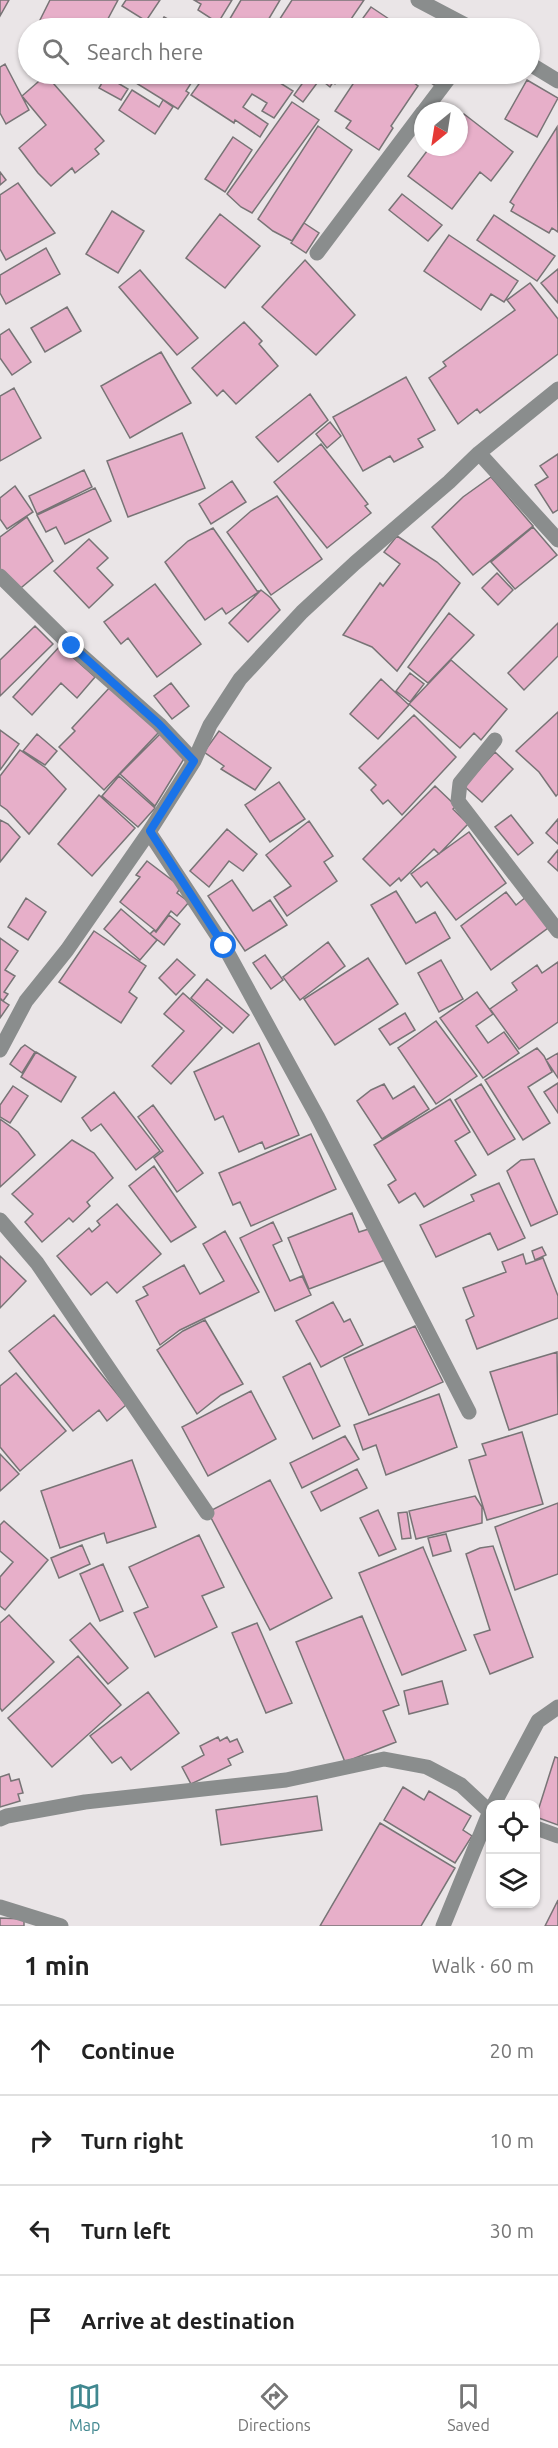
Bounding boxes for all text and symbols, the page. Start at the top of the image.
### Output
search box [18,18,540,84]
icon: search [39,35,72,68]
text: Search here [87,39,203,64]
north arrow [414,102,468,156]
route end [58,632,84,658]
route start [210,932,236,958]
map controls [486,1800,540,1908]
button: locate [486,1800,540,1854]
button: layers [486,1854,540,1908]
text: 1 min [24,1951,90,1980]
text: Walk · 60 m [432,1954,534,1977]
icon: ahead [24,2034,57,2067]
text: Continue [81,2038,175,2063]
text: 20 m [490,2039,534,2062]
icon: right [24,2124,57,2157]
text: Turn right [81,2128,183,2153]
text: 10 m [490,2129,534,2152]
icon: left [24,2214,57,2247]
text: Turn left [81,2218,171,2243]
text: 30 m [490,2219,534,2242]
icon: arrive [24,2304,57,2337]
text: Arrive at destination [81,2308,295,2333]
tab: Map [68,2380,101,2434]
tab: Directions [238,2380,311,2434]
tab: Saved [447,2380,490,2434]

